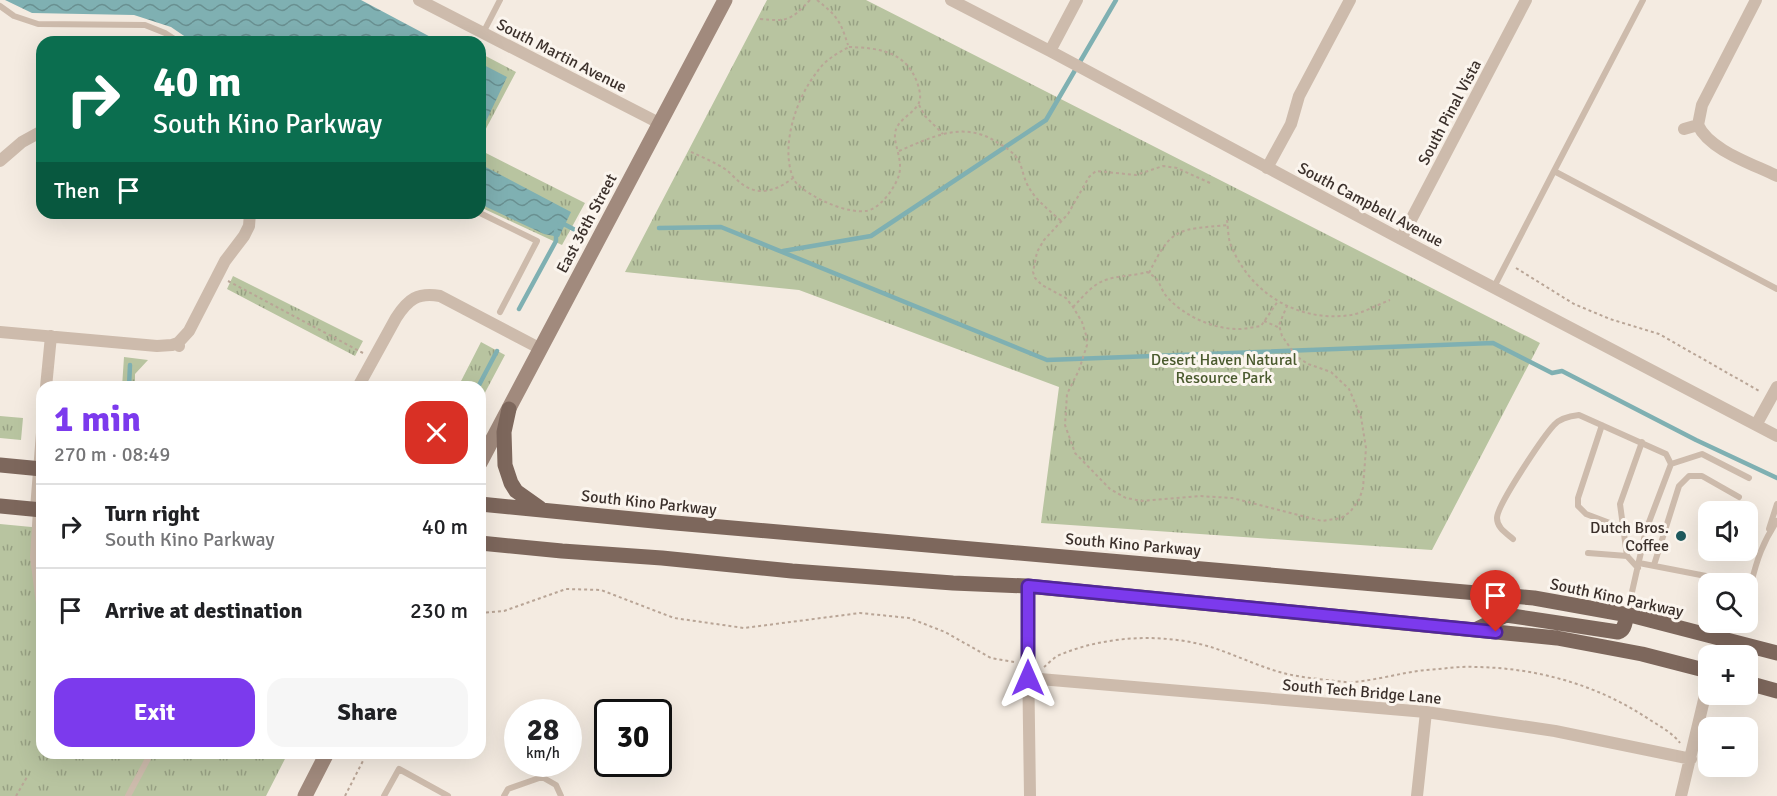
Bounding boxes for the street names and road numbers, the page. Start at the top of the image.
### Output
street label: South Martin Avenue [493,14,630,97]
street label: South Pinal Vista [1414,56,1486,169]
street label: South Campbell Avenue [1294,158,1447,252]
street label: East 36th Street [552,170,622,277]
street label: South Kino Parkway [580,486,718,520]
street label: South Kino Parkway [1064,529,1202,561]
street label: South Kino Parkway [1548,574,1686,622]
street label: South Tech Bridge Lane [1282,675,1442,709]

